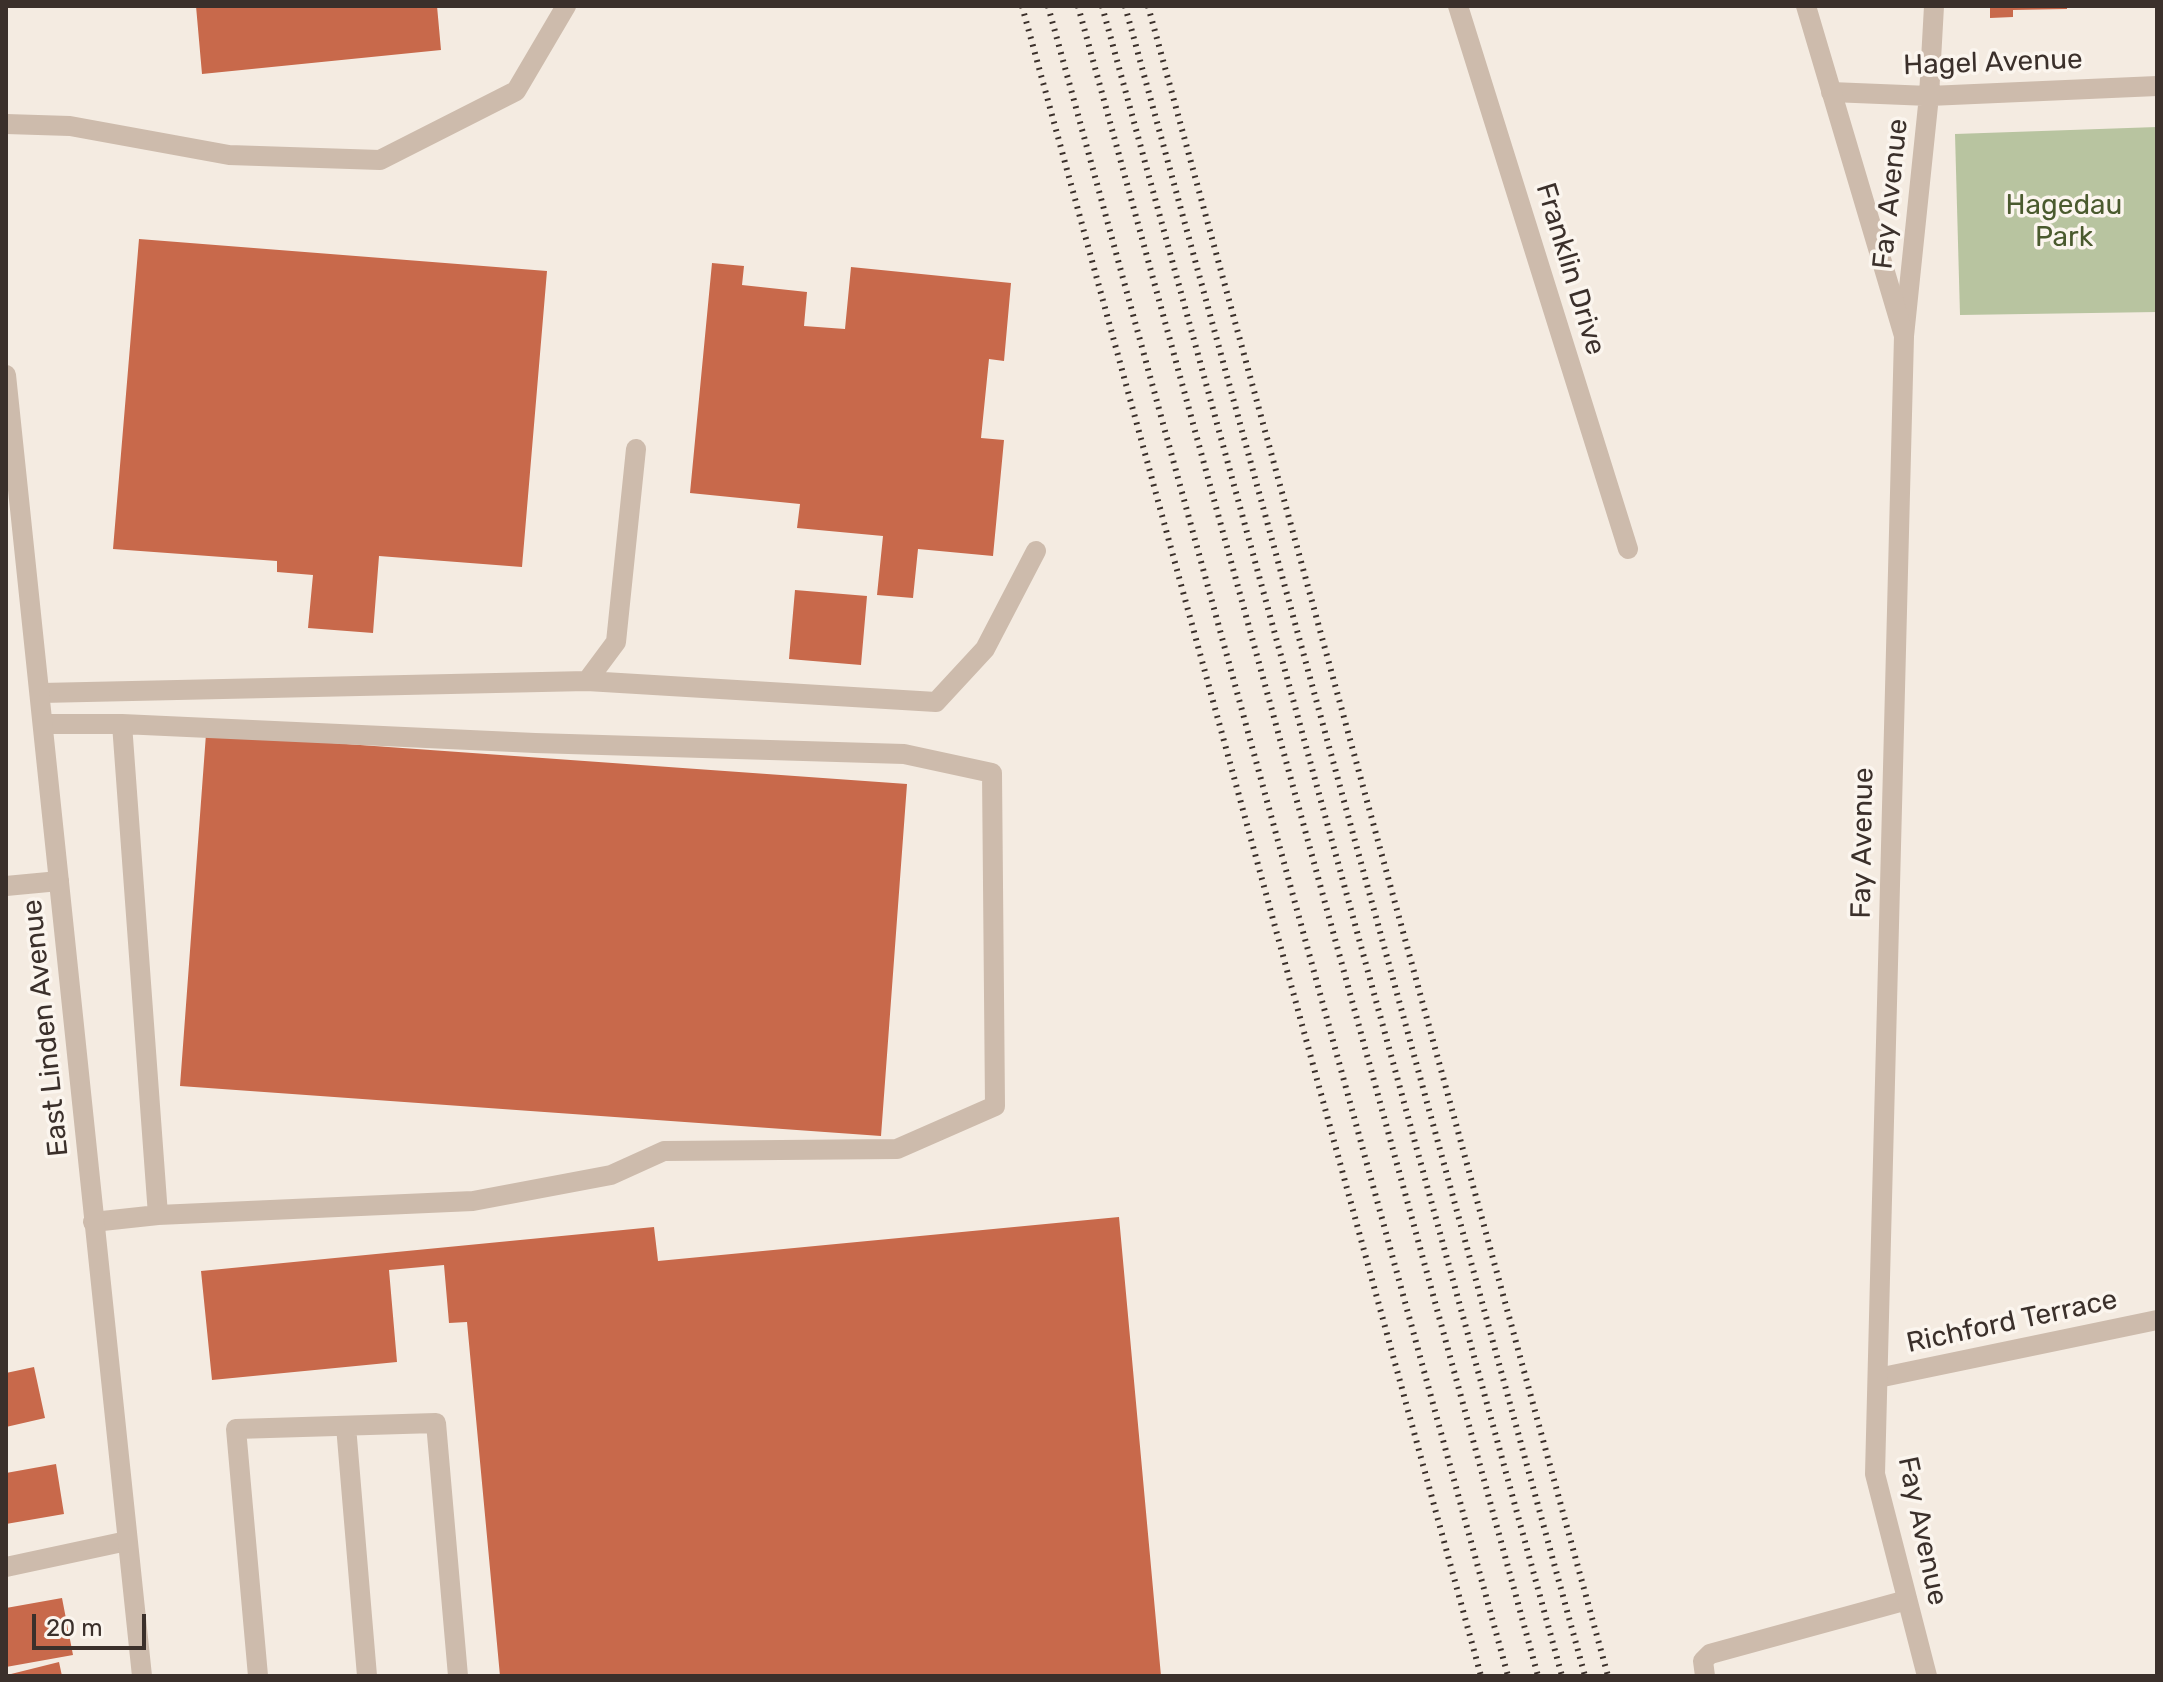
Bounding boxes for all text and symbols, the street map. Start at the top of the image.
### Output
street label: Hagel Avenue [1903,43,2083,83]
street label: Fay Avenue [1866,117,1916,271]
street label: Franklin Drive [1528,179,1612,359]
park label: Hagedau Park [2006,189,2122,255]
street label: Fay Avenue [1845,767,1881,919]
street label: East Linden Avenue [16,898,76,1158]
street label: Richford Terrace [1904,1283,2120,1361]
street label: Fay Avenue [1890,1454,1954,1608]
scale bar [36,1598,150,1648]
text: 20 m [46,1614,103,1642]

